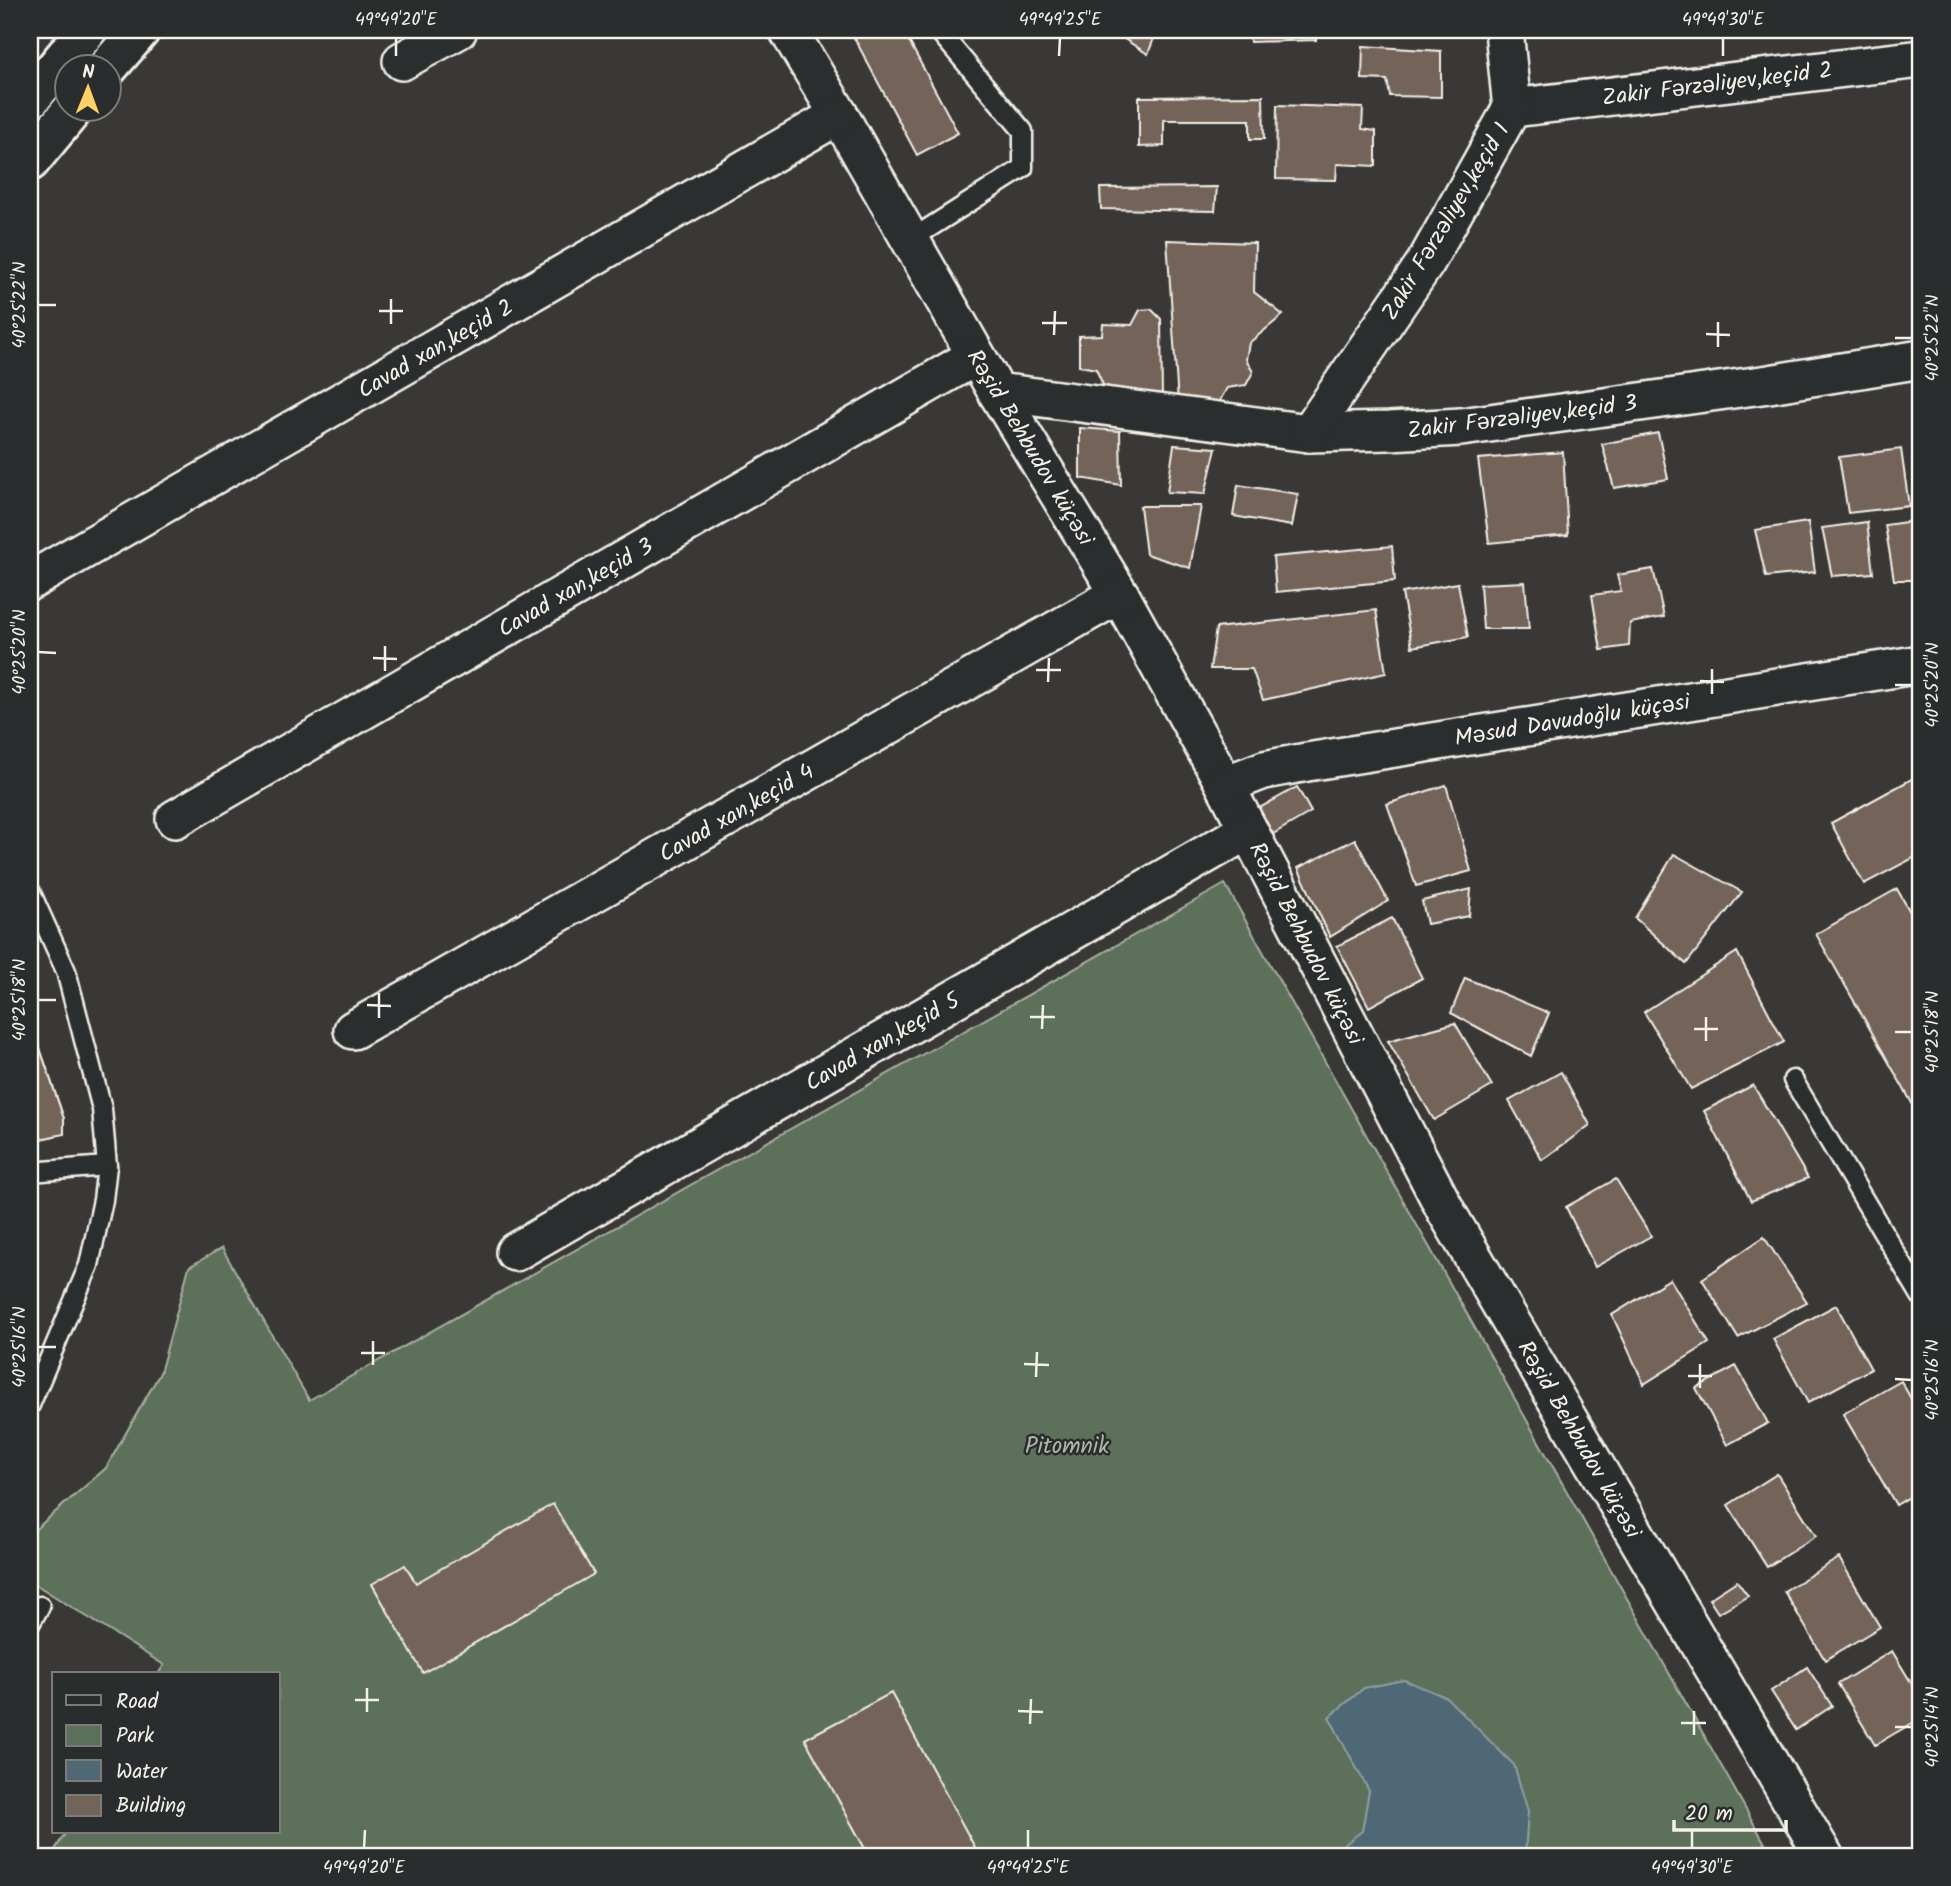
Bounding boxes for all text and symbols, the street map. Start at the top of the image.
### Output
text: 49°49'20"E [355,6,438,35]
text: 49°49'25"E [1019,6,1102,35]
text: 49°49'30"E [1682,6,1764,35]
north arrow [52,52,122,122]
street label: Zakir Fərzəliyev,keçid 2 [1600,53,1834,117]
text: N [82,58,95,88]
street label: Zakir Fərzəliyev,keçid 1 [1373,116,1520,328]
text: 40°25'22"N [6,262,35,348]
street label: Cavad xan,keçid 2 [351,290,521,409]
text: 40°25'22"N [1919,295,1948,381]
street label: Rəşid Behbudov küçəsi [956,343,1103,554]
street label: Zakir Fərzəliyev,keçid 3 [1405,386,1639,450]
street label: Cavad xan,keçid 3 [491,529,661,648]
text: 40°25'20"N [6,609,35,695]
text: 40°25'20"N [1919,642,1948,728]
street label: Məsud Davudoğlu küçəsi [1452,684,1694,757]
street label: Cavad xan,keçid 4 [653,755,821,873]
street label: Rəşid Behbudov küçəsi [1238,836,1373,1053]
text: 40°25'18"N [6,959,35,1041]
street label: Cavad xan,keçid 5 [799,983,969,1102]
text: 40°25'18"N [1919,991,1948,1073]
text: 40°25'16"N [6,1306,35,1388]
street label: Rəşid Behbudov küçəsi [1507,1334,1651,1547]
text: 40°25'16"N [1919,1339,1948,1421]
park label: Pitomnik [1025,1429,1109,1465]
legend [52,1672,280,1834]
text: Road [116,1686,159,1719]
text: 40°25'14"N [1919,1686,1948,1768]
text: Park [116,1720,154,1753]
text: Water [116,1756,168,1789]
scale bar [1674,1788,1786,1832]
text: Building [116,1790,186,1823]
text: 20 m [1685,1798,1733,1831]
text: 49°49'20"E [323,1854,406,1883]
text: 49°49'25"E [987,1854,1070,1883]
text: 49°49'30"E [1651,1854,1733,1883]

